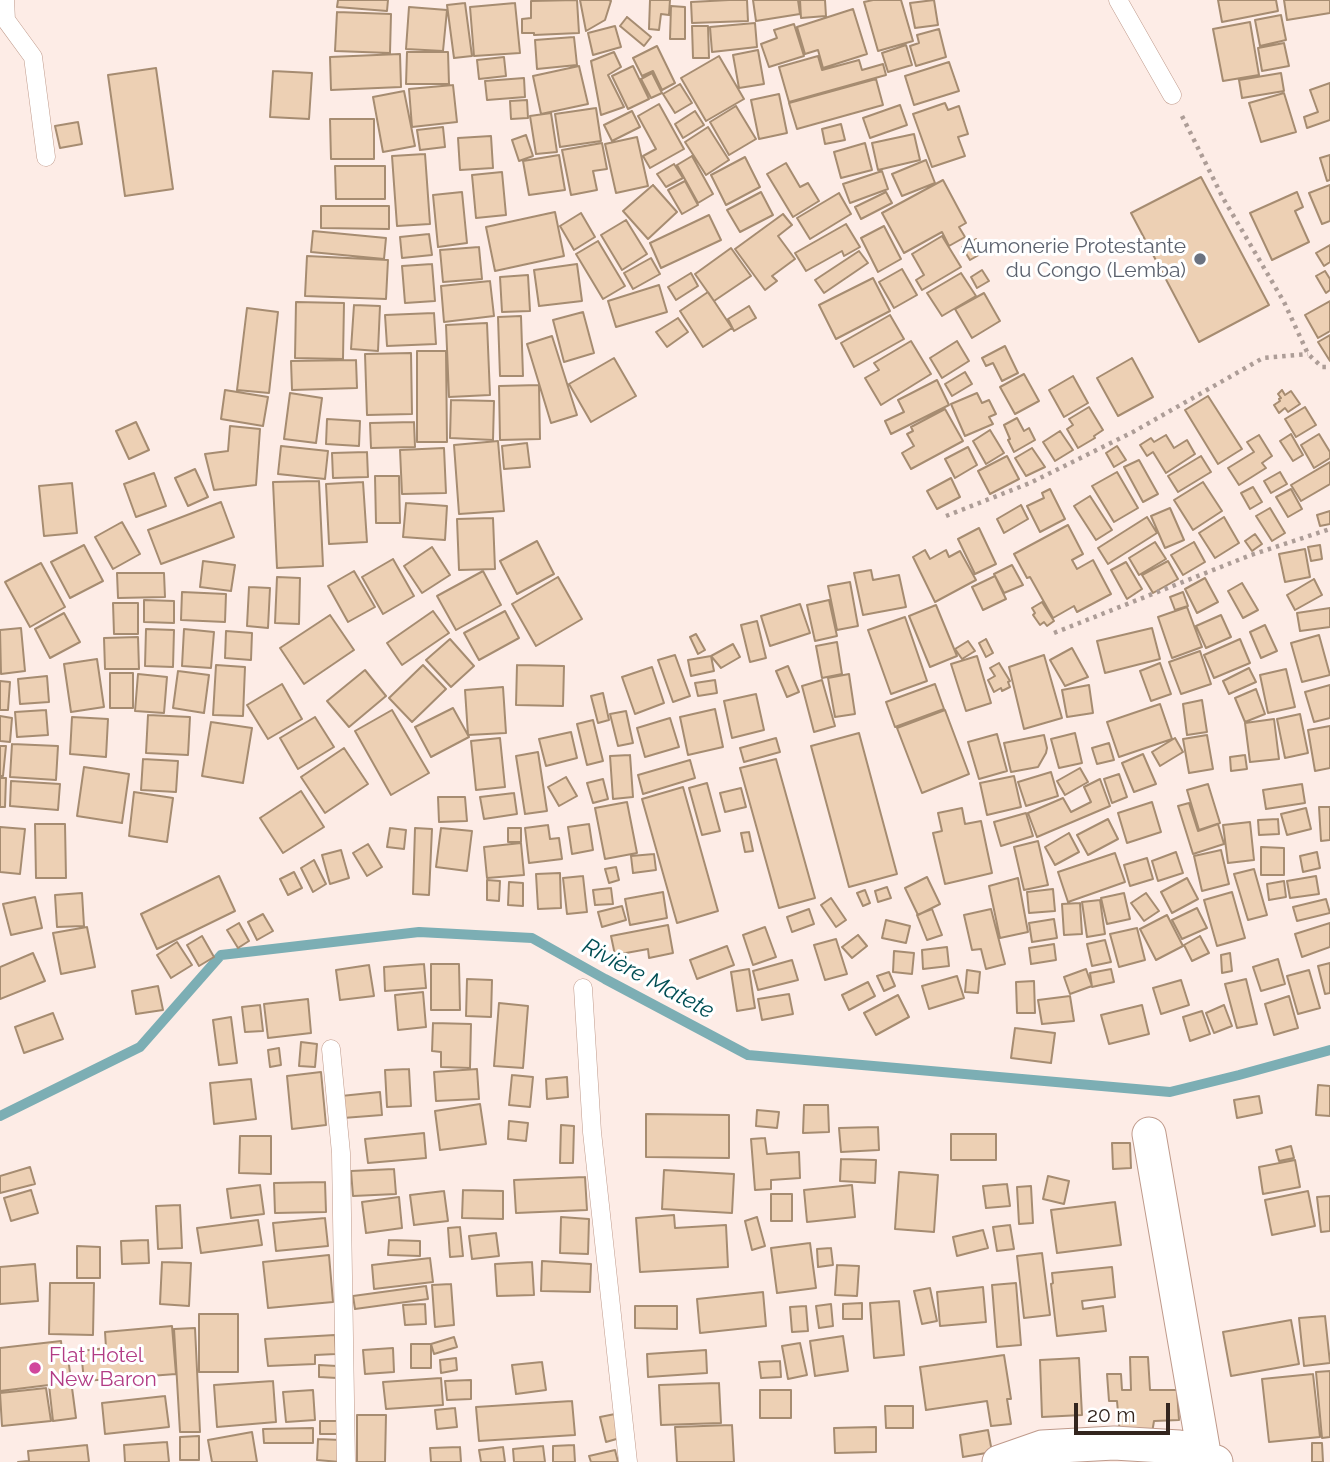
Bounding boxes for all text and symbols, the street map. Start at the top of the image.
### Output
place label: Aumonerie Protestante du Congo (Lemba) [962,234,1186,284]
marker: Aumonerie Protestante du Congo (Lemba) [1192,251,1208,267]
water label: Rivière Matete [578,933,718,1025]
place label: Flat Hotel New Baron [49,1343,157,1393]
marker: Flat Hotel New Baron [27,1360,43,1376]
scale bar [1078,1388,1174,1432]
text: 20 m [1087,1402,1135,1427]

